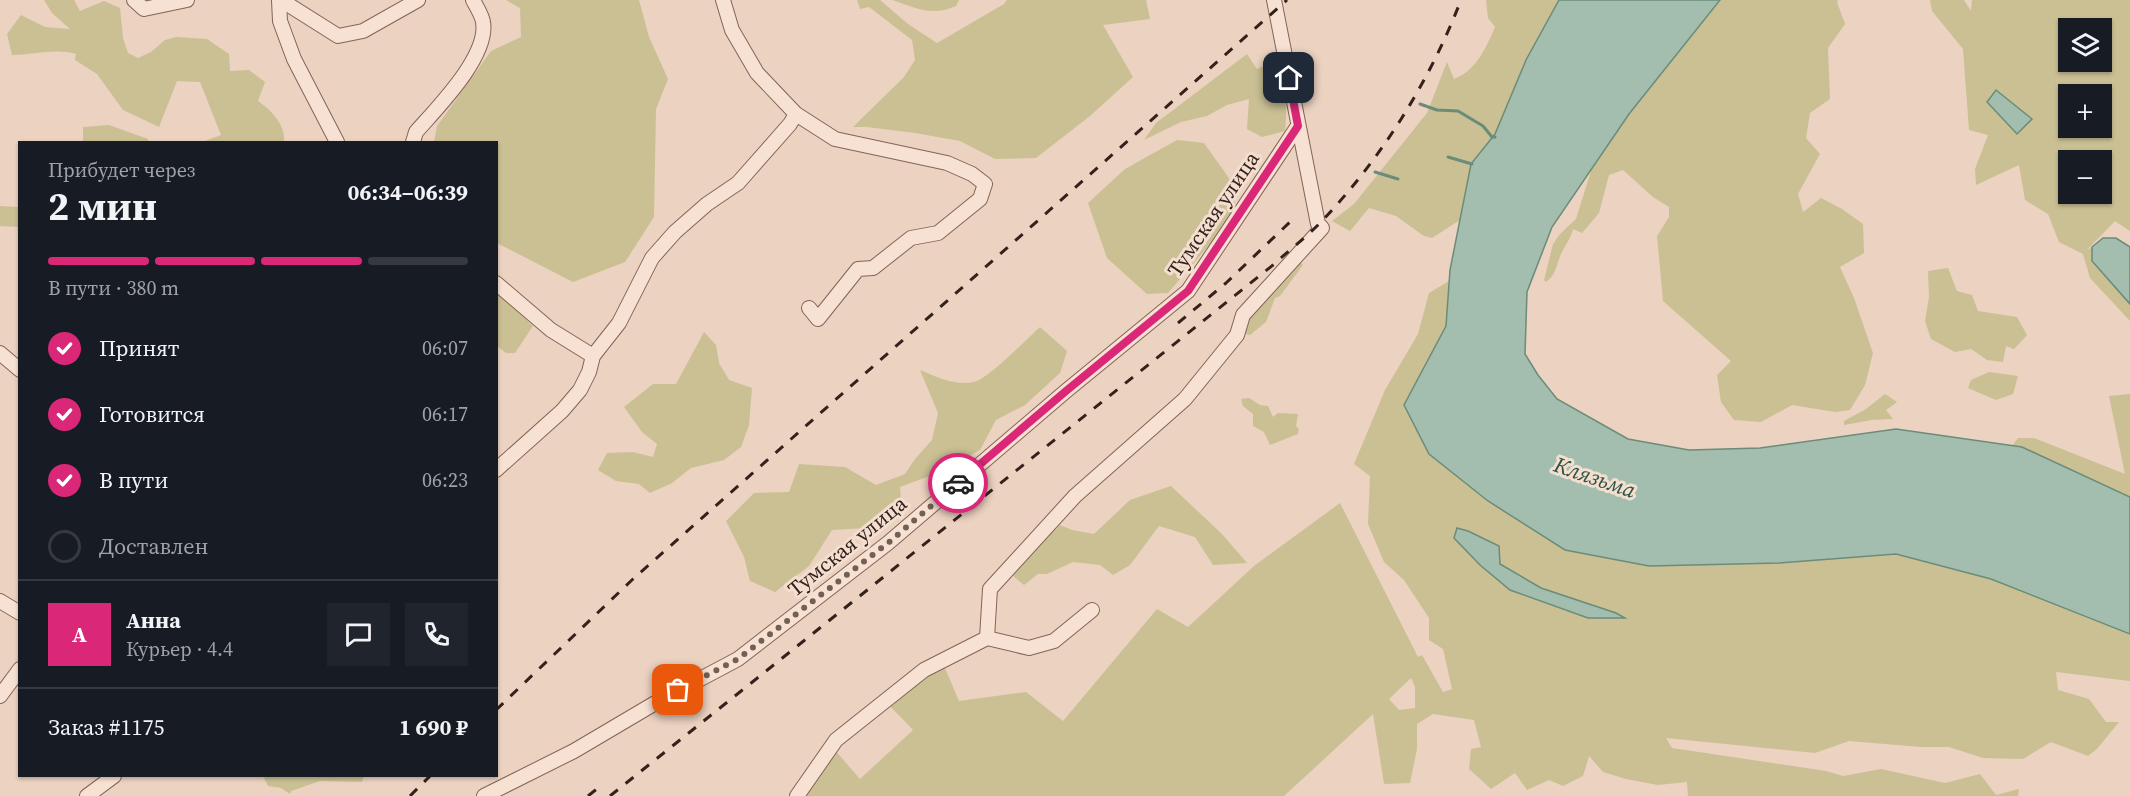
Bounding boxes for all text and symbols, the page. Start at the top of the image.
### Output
map controls [2058,18,2112,204]
button: layers [2058,18,2112,72]
pin [1263,52,1314,103]
icon: home [1272,61,1305,94]
button: + [2058,84,2112,138]
street label: Тумская улица [1160,145,1266,282]
button: − [2058,150,2112,204]
text: Прибудет через [48,156,195,184]
text: 06:34–06:39 [348,177,468,207]
text: 2 мин [48,180,157,233]
text: В пути · 380 m [48,274,179,302]
icon: check [48,332,81,365]
text: Принят [99,333,179,363]
text: 06:07 [422,334,468,362]
icon: check [48,398,81,431]
text: Готовится [99,399,205,429]
text: 06:17 [422,400,468,428]
water label: Клязьма [1549,449,1640,505]
courier [928,453,988,513]
icon: check [48,464,81,497]
text: В пути [99,465,168,495]
text: 06:23 [422,466,468,494]
icon: car [942,467,975,500]
street label: Тумская улица [781,489,913,603]
text: Доставлен [99,531,209,561]
button: chat [327,603,390,666]
button: phone [405,603,468,666]
text: Анна [126,605,181,635]
text: А [72,619,87,649]
text: Курьер · 4.4 [126,635,233,663]
pin [652,664,703,715]
icon: bag [661,673,694,706]
text: Заказ #1175 [48,712,164,742]
text: 1 690 ₽ [399,712,468,742]

